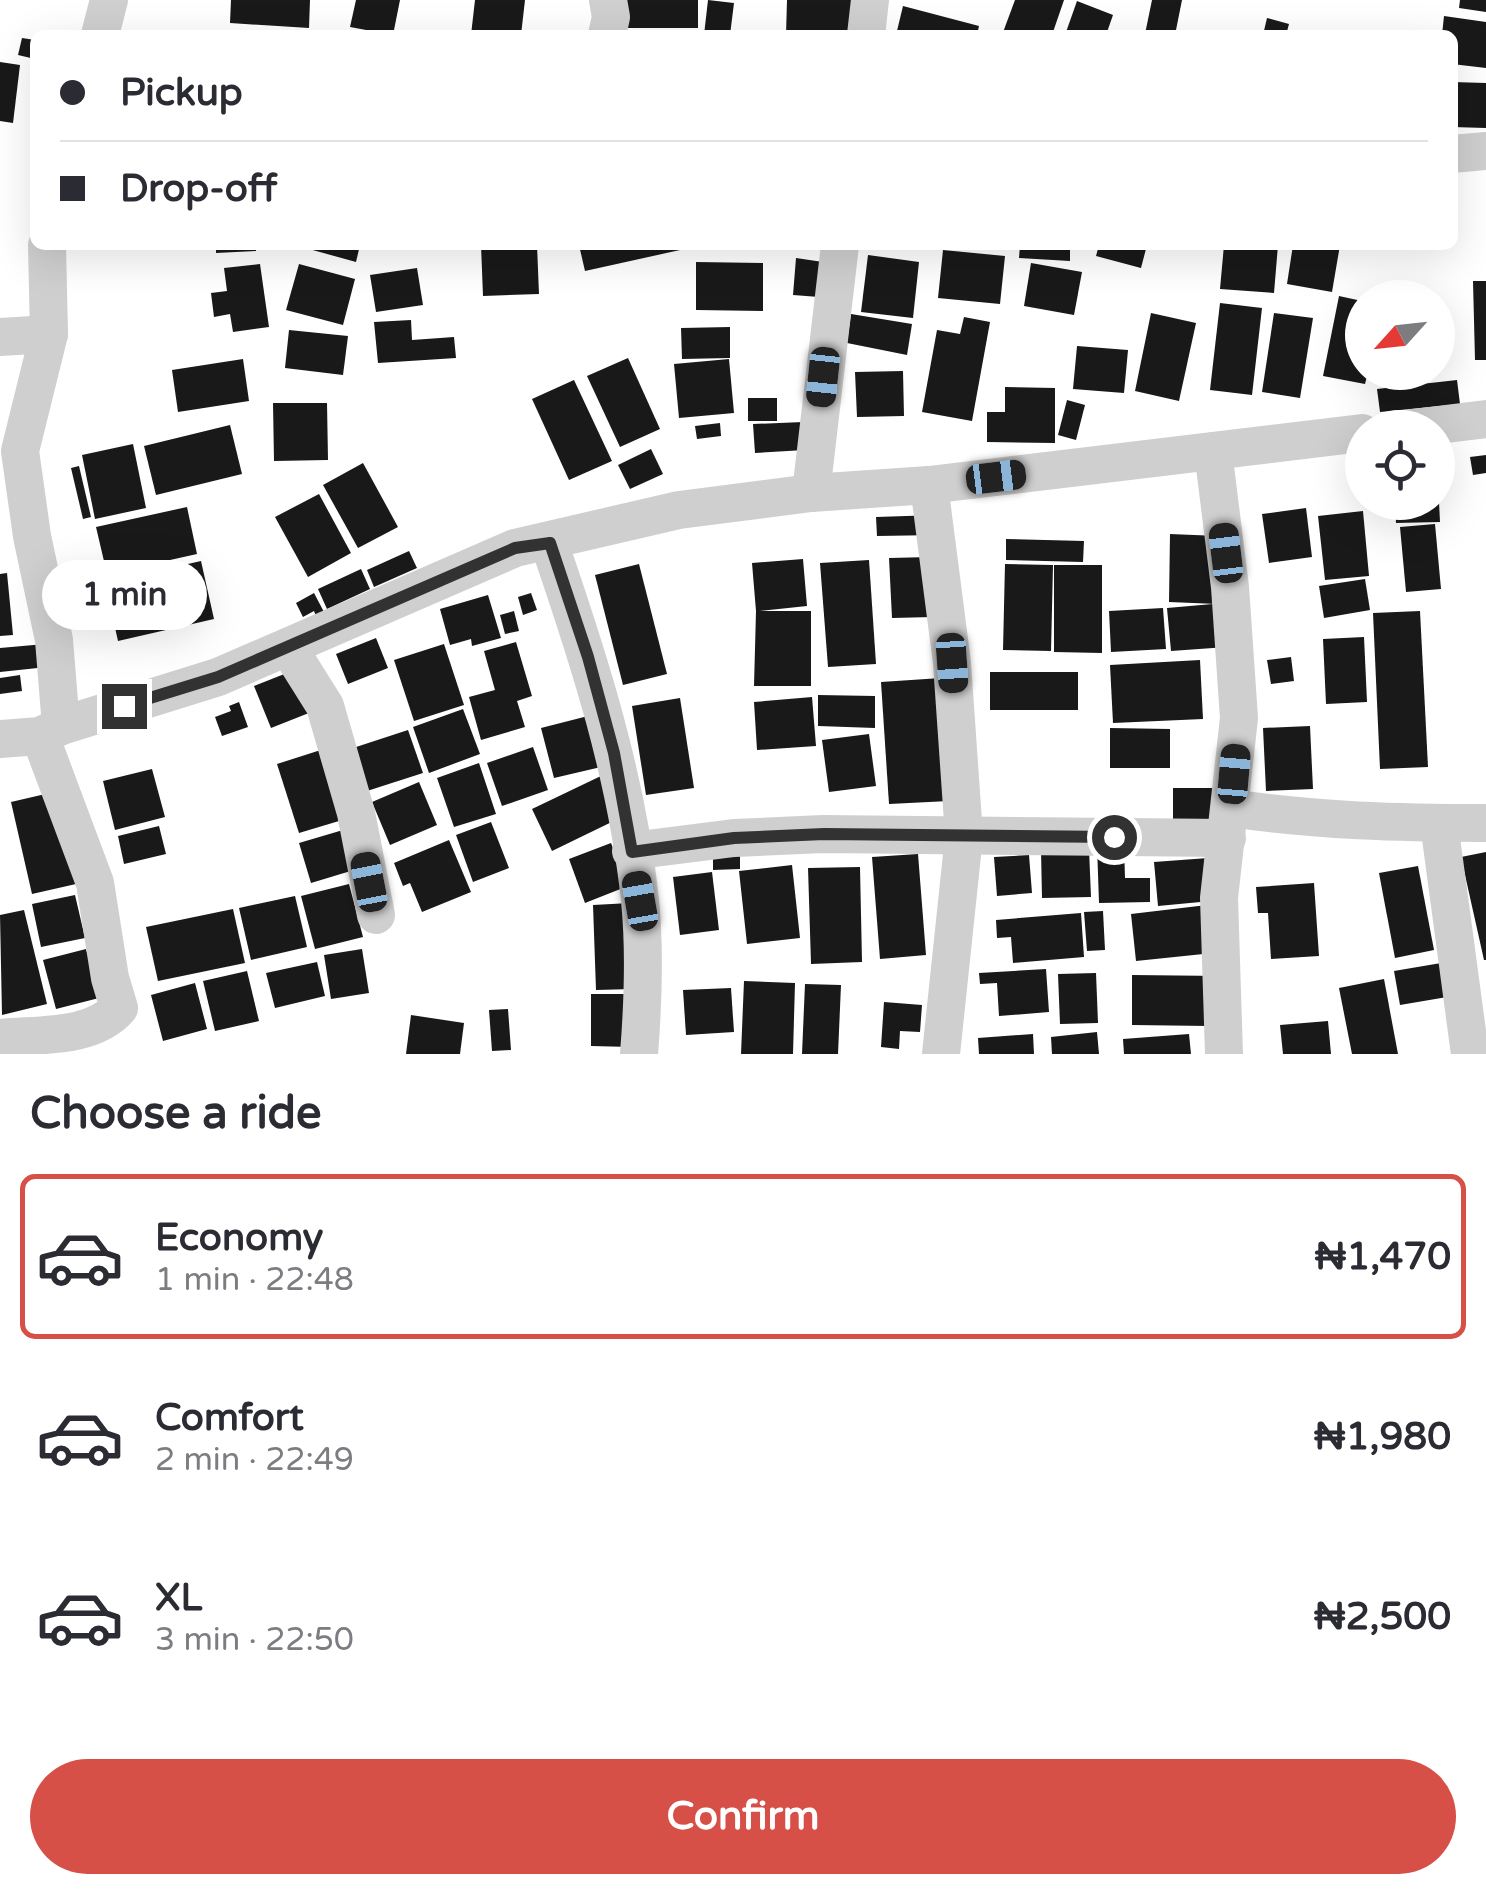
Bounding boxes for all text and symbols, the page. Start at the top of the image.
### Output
text: Pickup [120,70,243,116]
text: Drop-off [120,166,277,212]
north arrow [1345,280,1455,390]
map controls [1345,280,1455,520]
car [805,346,841,408]
button: locate [1345,410,1455,520]
car [964,458,1028,496]
car [1207,521,1245,585]
callout: 1 min [42,561,206,631]
text: 1 min [82,576,167,614]
car [935,632,969,694]
route end [102,684,147,729]
car [1216,743,1252,805]
route start [1092,815,1137,860]
car [349,850,389,914]
car [620,869,660,933]
text: Choose a ride [30,1087,321,1141]
icon: car [35,1212,125,1302]
text: Economy [155,1215,323,1261]
text: ₦1,470 [1315,1234,1451,1280]
text: 1 min · 22:48 [155,1261,354,1299]
icon: car [35,1392,125,1482]
text: Comfort [155,1395,304,1441]
text: ₦1,980 [1314,1414,1451,1460]
text: 2 min · 22:49 [155,1441,354,1479]
icon: car [35,1572,125,1662]
text: XL [155,1575,202,1621]
text: ₦2,500 [1314,1594,1451,1640]
text: 3 min · 22:50 [155,1621,354,1659]
button: Confirm [30,1759,1456,1874]

